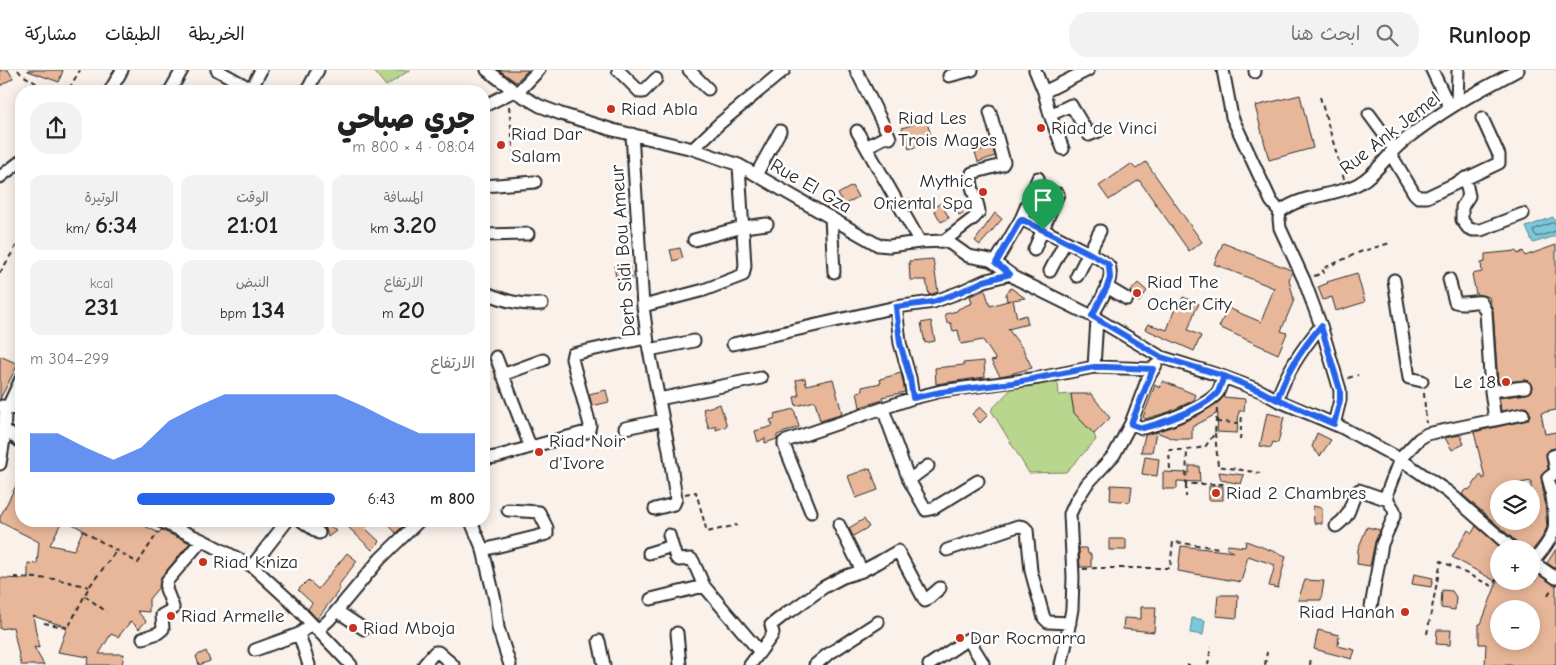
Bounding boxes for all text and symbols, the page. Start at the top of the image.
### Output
search box [1069,12,1419,57]
icon: search [1373,21,1401,49]
text: Runloop [1449,21,1531,49]
text: ابحث هنا [1291,23,1361,45]
text: مشاركة [25,24,77,45]
text: الطبقات [105,24,161,45]
text: الخريطة [189,24,245,45]
street label: Rue Ank Jemel [1335,87,1445,179]
place label: Riad Abla [621,98,698,120]
button: share [30,102,82,154]
text: جري صباحي [337,103,475,135]
marker: Riad Abla [605,103,617,115]
place label: Riad Les Trois Mages [898,107,997,151]
place label: Riad de Vinci [1051,117,1157,139]
marker: Riad de Vinci [1035,122,1047,134]
place label: Riad Dar Salam [511,123,583,167]
marker: Riad Les Trois Mages [882,123,894,135]
text: 08:04 · 4 × 800 m [352,138,475,156]
marker: Riad Dar Salam [495,139,507,151]
street label: Rue El Gza [766,154,856,218]
street label: Derb Sidi Bou Ameur [606,164,640,338]
place label: Mythic Oriental Spa [873,170,973,214]
pin [1022,179,1064,230]
marker: Mythic Oriental Spa [977,186,989,198]
icon: arrive [1029,186,1057,214]
text: الوتيرة [85,189,118,206]
text: الوقت [236,189,269,206]
text: المسافة [384,189,423,206]
text: 6:34 [95,210,137,239]
text: 21:01 [227,210,278,239]
text: 3.20 [393,210,437,239]
text: /km [66,220,95,237]
text: km [370,220,393,237]
place label: Riad The Ocher City [1147,271,1232,315]
text: النبض [236,274,269,291]
text: الارتفاع [384,274,423,291]
text: kcal [90,275,113,292]
marker: Riad The Ocher City [1131,287,1143,299]
text: 231 [84,292,119,321]
text: 134 [251,295,285,324]
text: 20 [398,295,425,324]
text: bpm [220,305,251,322]
text: m [382,305,398,322]
text: 299–304 m [30,350,109,368]
text: الارتفاع [430,354,475,372]
place label: Le 18 [1454,371,1496,393]
marker: Le 18 [1500,376,1512,388]
place label: Riad Noir d'Ivore [549,430,626,474]
marker: Riad Noir d'Ivore [533,446,545,458]
map controls [1490,480,1540,650]
button: layers [1490,480,1540,530]
place label: Riad 2 Chambres [1226,482,1366,504]
marker: Riad 2 Chambres [1210,487,1222,499]
text: 6:43 [368,490,395,508]
text: 800 m [430,490,475,508]
button: + [1490,540,1540,590]
place label: Riad Kniza [213,551,298,573]
marker: Riad Kniza [197,556,209,568]
button: − [1490,600,1540,650]
place label: Riad Hanah [1299,601,1395,623]
place label: Riad Armelle [181,605,285,627]
marker: Riad Hanah [1399,606,1411,618]
marker: Riad Armelle [165,610,177,622]
place label: Riad Mboja [363,617,455,639]
marker: Riad Mboja [347,622,359,634]
place label: Dar Rocmarra [970,627,1086,649]
marker: Dar Rocmarra [954,632,966,644]

